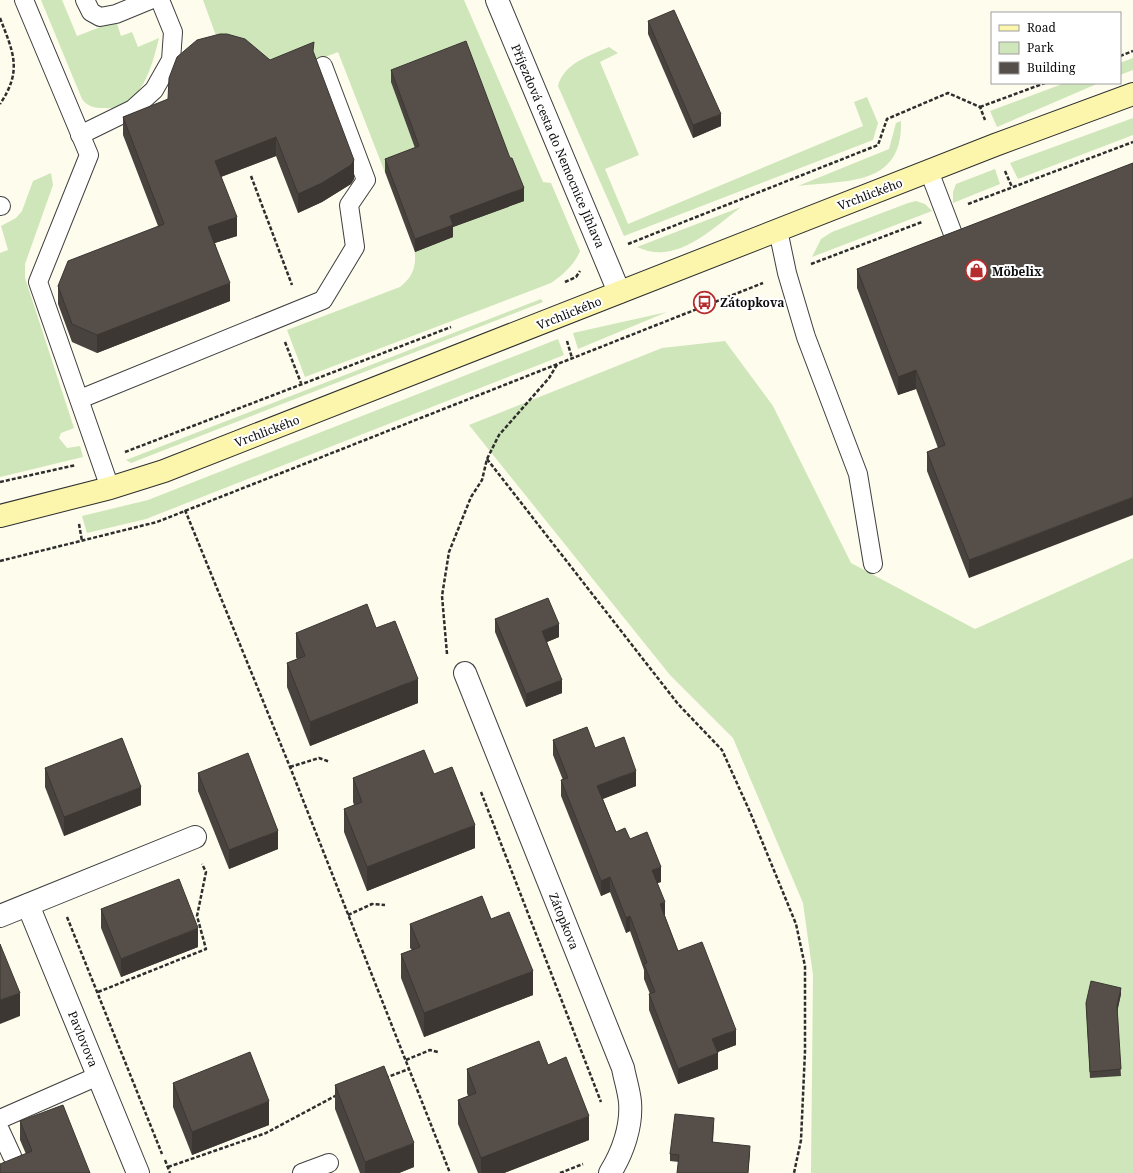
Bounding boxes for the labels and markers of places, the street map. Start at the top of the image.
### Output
shop icon: Möbelix [964,258,990,284]
place label: Möbelix [992,263,1042,280]
bus stop icon: Zátopkova [691,289,717,315]
place label: Zátopkova [720,294,784,311]

